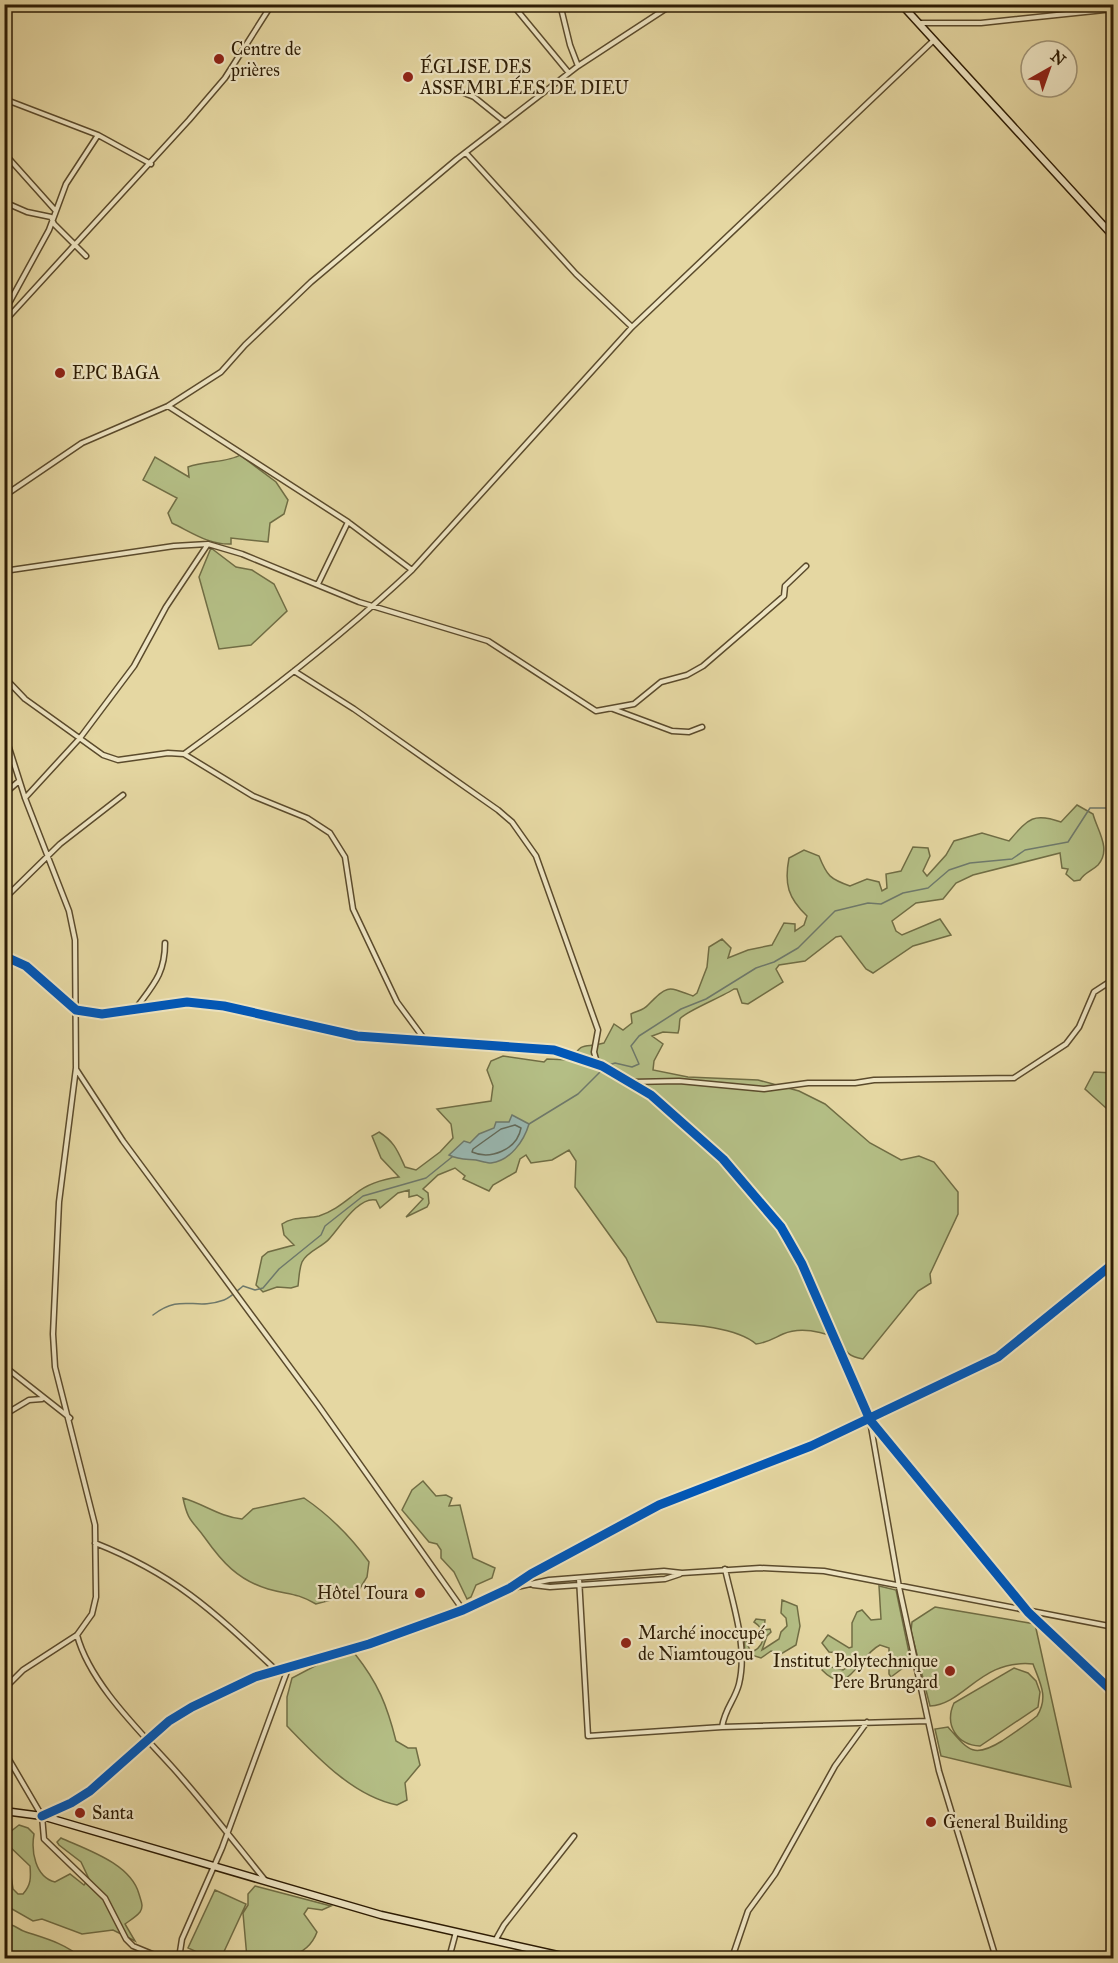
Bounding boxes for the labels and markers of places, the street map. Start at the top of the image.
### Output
place label: Centre de prières [230,38,301,81]
marker: Centre de prières [212,52,226,66]
place label: ÉGLISE DES ASSEMBLÉES DE DIEU [419,54,630,99]
marker: ÉGLISE DES ASSEMBLÉES DE DIEU [401,70,415,84]
place label: EPC BAGA [72,362,160,384]
marker: EPC BAGA [53,366,67,380]
place label: Hôtel Toura [317,1582,408,1604]
marker: Hôtel Toura [413,1586,427,1600]
place label: Marché inoccupé de Niamtougou [638,1622,765,1666]
marker: Marché inoccupé de Niamtougou [619,1636,633,1650]
place label: Institut Polytechnique Pere Brungard [773,1650,938,1694]
marker: Institut Polytechnique Pere Brungard [943,1664,957,1678]
place label: Santa [92,1802,134,1824]
marker: Santa [73,1806,87,1820]
place label: General Building [943,1811,1068,1834]
marker: General Building [924,1815,938,1829]

